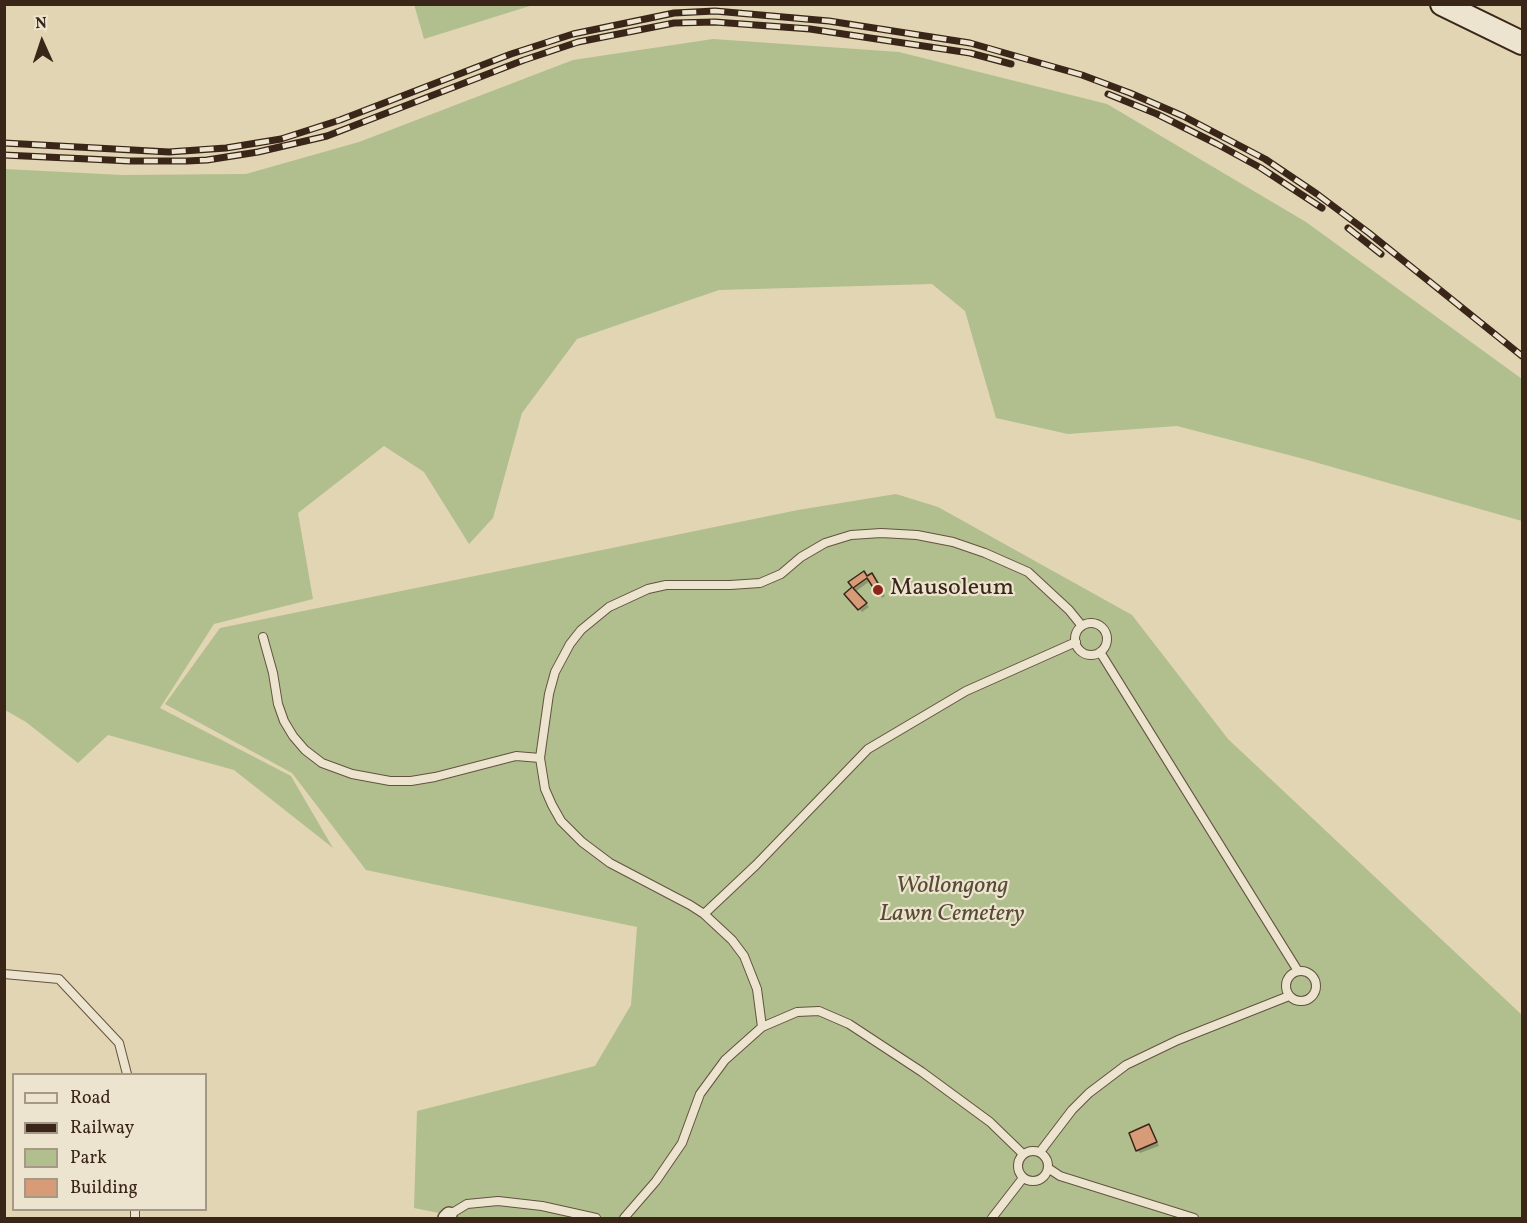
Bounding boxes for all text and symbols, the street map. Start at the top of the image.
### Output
north arrow [12,12,72,72]
text: N [35,13,47,35]
place label: Mausoleum [890,576,1014,604]
marker: Mausoleum [871,583,885,597]
park label: Wollongong Lawn Cemetery [879,874,1025,930]
legend [12,1073,207,1211]
text: Road [70,1086,111,1111]
text: Railway [70,1116,134,1141]
text: Park [70,1146,107,1171]
text: Building [70,1176,138,1201]

